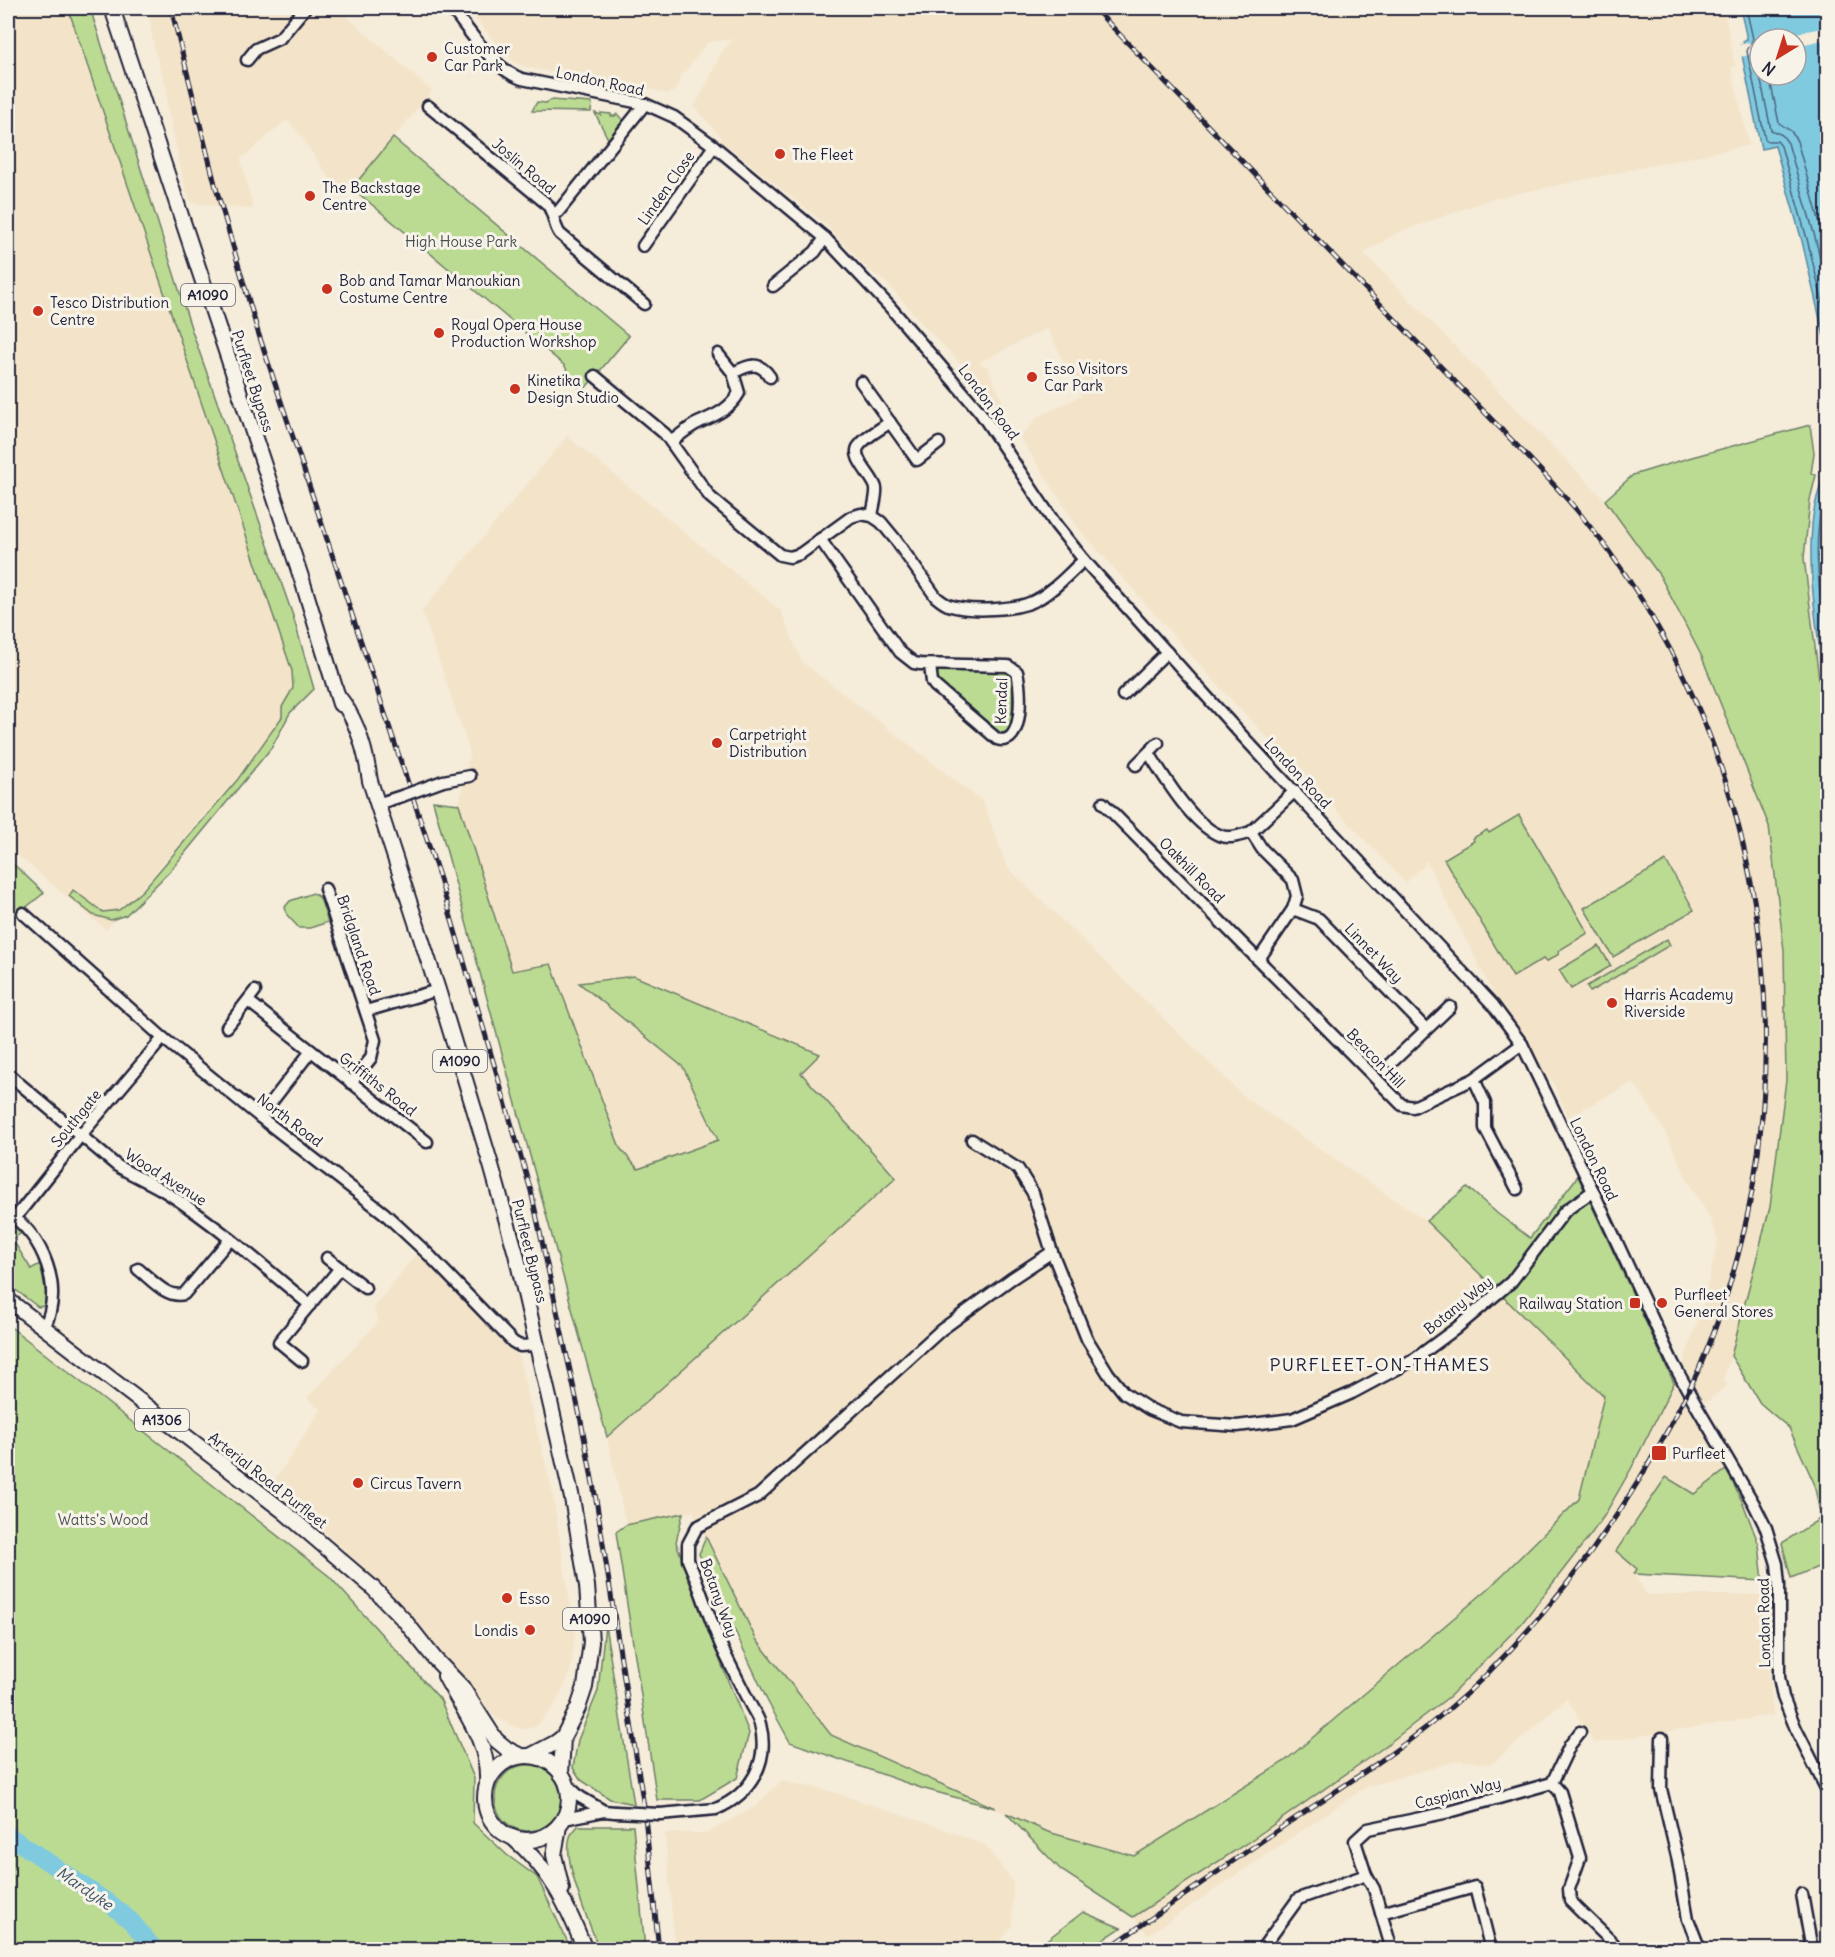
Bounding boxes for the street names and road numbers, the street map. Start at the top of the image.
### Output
street label: London Road [554,62,646,100]
street label: Joslin Road [488,134,560,198]
street label: Linden Close [634,147,698,229]
road number: A1090 [181,284,235,306]
street label: Purfleet Bypass [228,328,278,435]
street label: London Road [954,360,1024,444]
street label: Kendal [991,677,1011,725]
street label: London Road [1260,734,1336,812]
street label: Oakhill Road [1155,833,1229,907]
street label: Bridgland Road [333,892,385,998]
street label: Linnet Way [1341,919,1407,987]
street label: Beacon Hill [1343,1024,1409,1092]
street label: Griffiths Road [336,1048,421,1120]
road number: A1090 [433,1050,487,1072]
street label: Southgate [47,1085,105,1151]
street label: North Road [253,1089,327,1151]
street label: London Road [1566,1114,1622,1204]
street label: Wood Avenue [122,1144,210,1210]
street label: Purfleet Bypass [508,1197,552,1305]
street label: Botany Way [1420,1272,1496,1338]
road number: A1306 [135,1409,189,1431]
street label: Arterial Road Purfleet [205,1428,331,1532]
street label: Botany Way [696,1556,742,1640]
street label: London Road [1754,1578,1774,1668]
road number: A1090 [563,1608,617,1630]
street label: Caspian Way [1413,1773,1503,1813]

